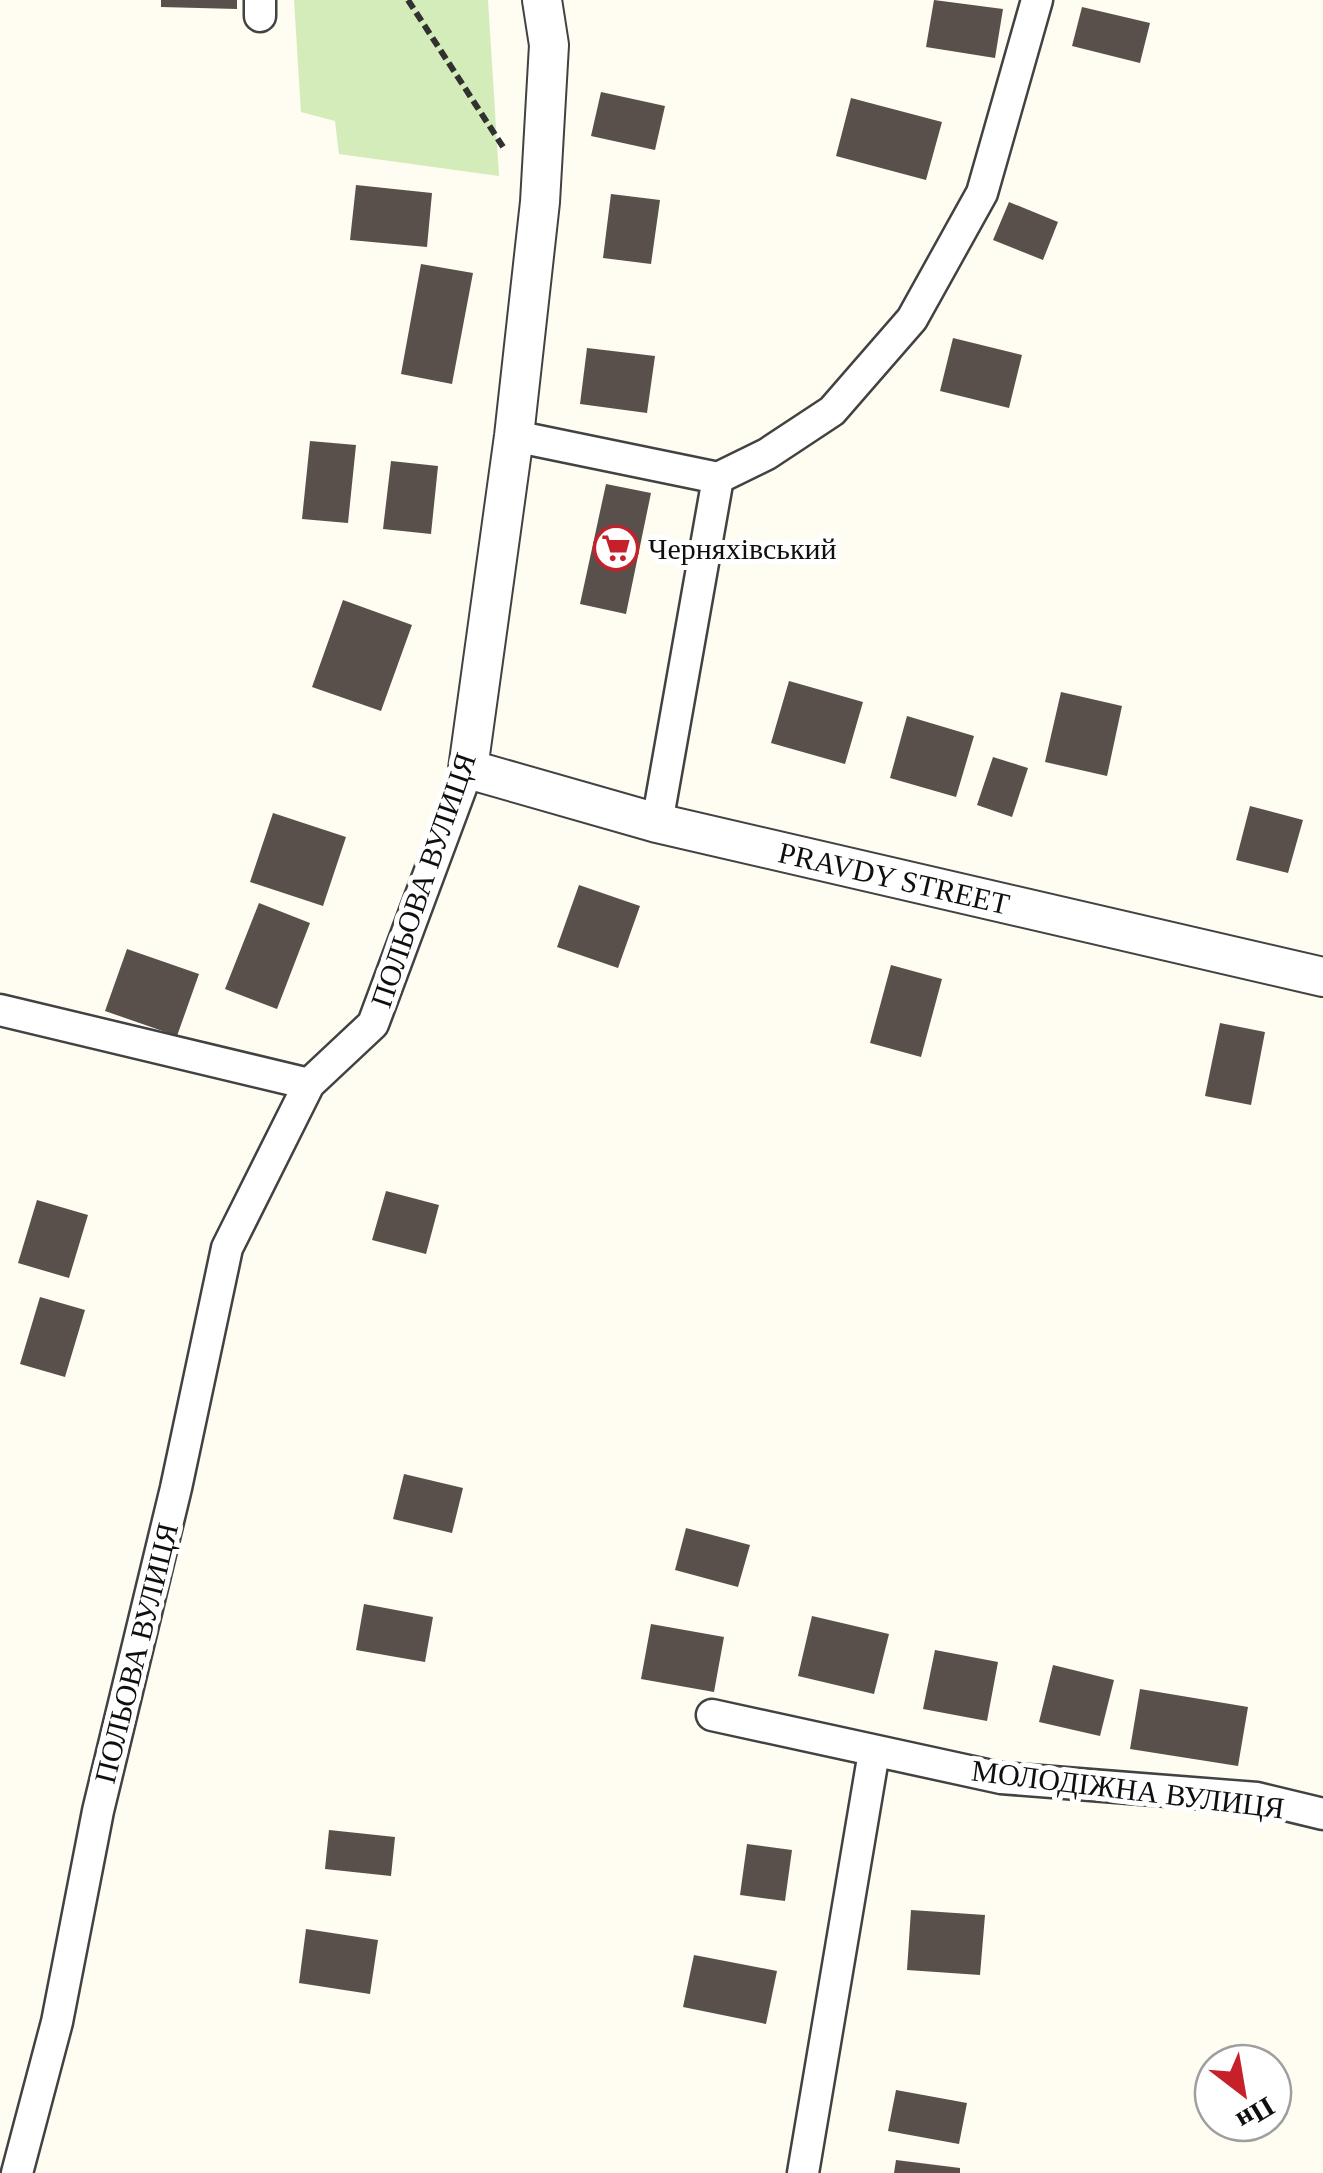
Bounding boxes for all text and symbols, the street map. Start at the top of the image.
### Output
supermarket icon: Черняхівський [593,525,639,571]
place label: Черняхівський [648,532,837,565]
street label: ПОЛЬОВА ВУЛИЦЯ [364,749,482,1011]
street label: PRAVDY STREET [775,835,1013,921]
street label: ПОЛЬОВА ВУЛИЦЯ [88,1520,184,1786]
street label: МОЛОДІЖНА ВУЛИЦЯ [970,1753,1286,1825]
north arrow [1193,2043,1293,2143]
text: Пн [1231,2091,1280,2137]

